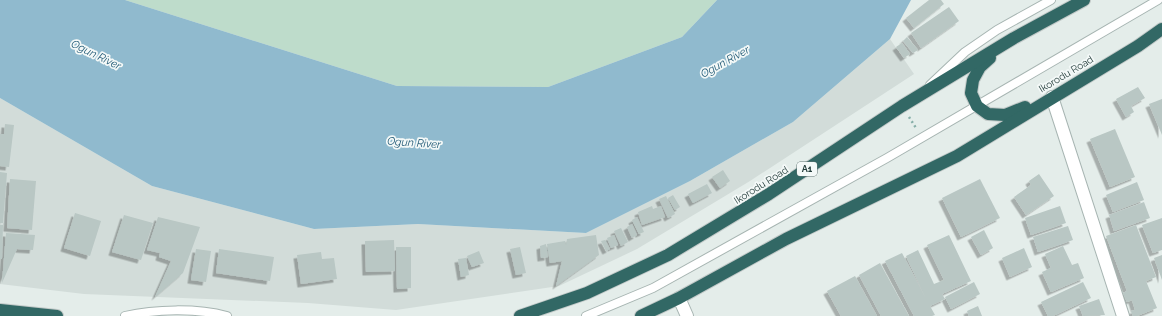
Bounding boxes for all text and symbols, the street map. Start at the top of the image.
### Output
water label: Ogun River [69,37,124,73]
water label: Ogun River [698,43,753,81]
street label: Ikorodu Road [1037,53,1095,95]
water label: Ogun River [387,135,442,151]
road number: A1 [797,162,817,176]
street label: Ikorodu Road [732,164,790,206]

